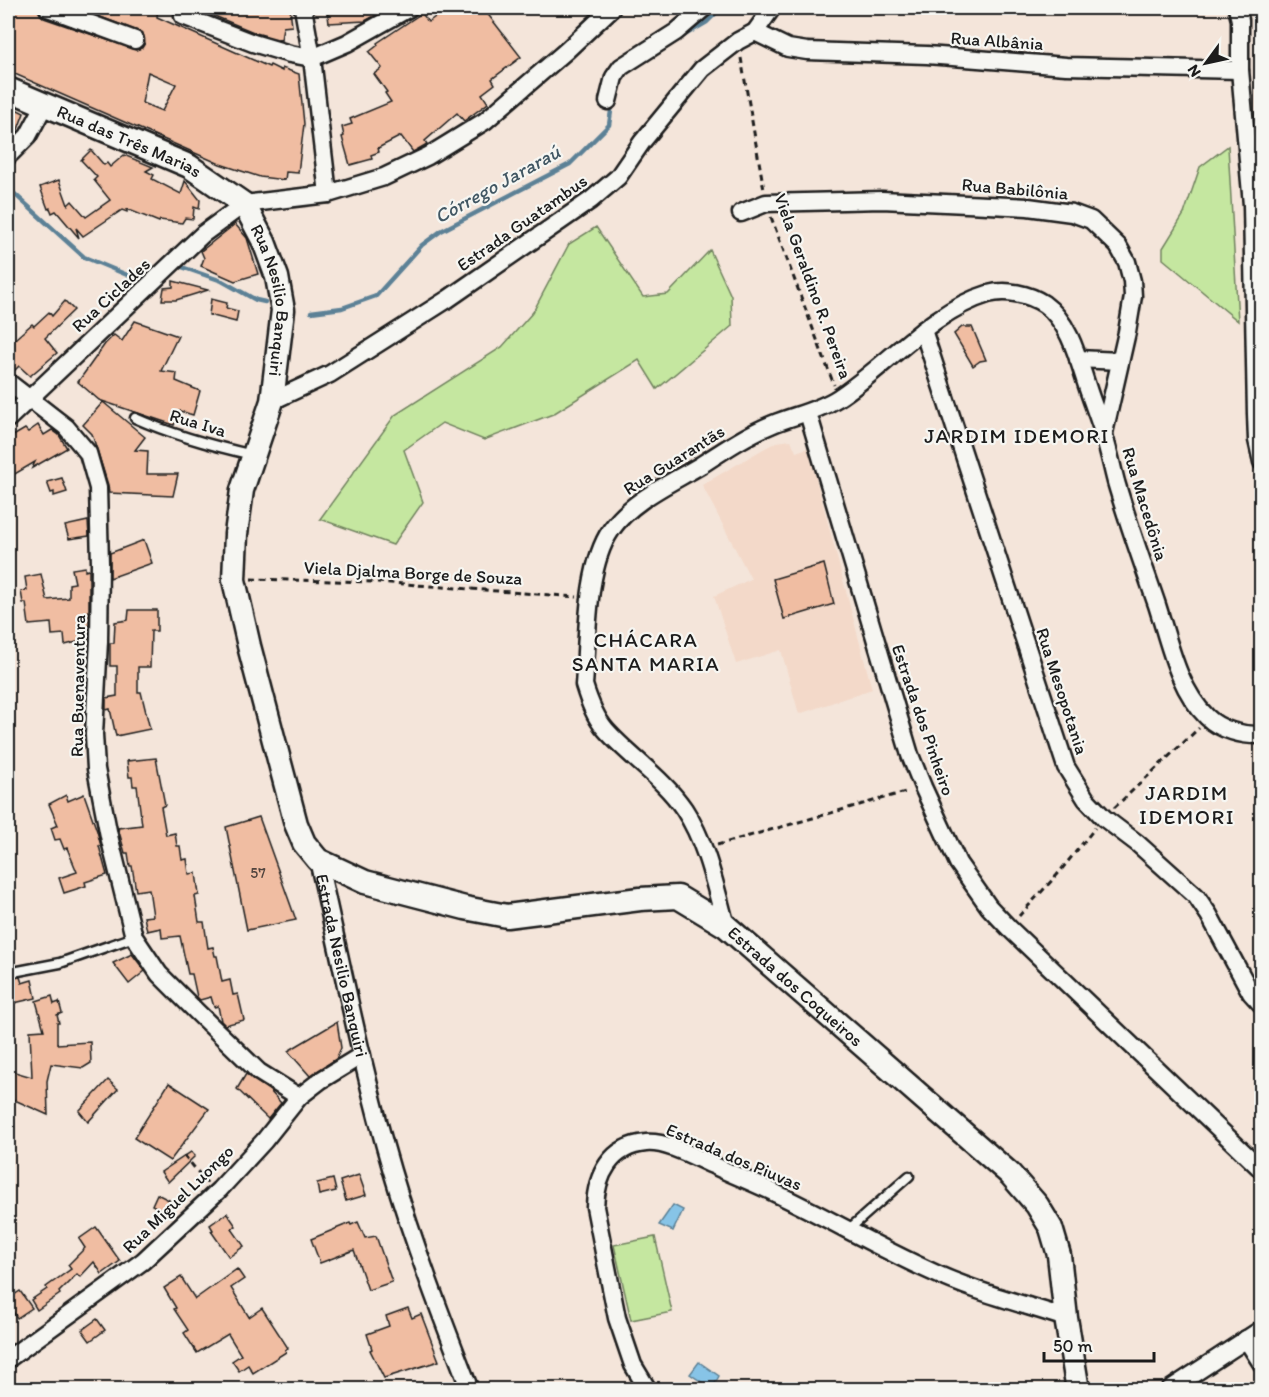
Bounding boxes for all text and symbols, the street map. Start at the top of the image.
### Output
street label: Rua Albânia [950,27,1044,55]
north arrow [1176,33,1236,93]
text: N [1183,61,1205,81]
street label: Rua das Três Marias [53,100,206,183]
water label: Córrego Jararaú [430,139,565,228]
street label: Estrada Guatambus [453,170,591,276]
street label: Rua Babilônia [961,173,1070,205]
street label: Viela Geraldino R. Pereira [769,190,857,382]
street label: Rua Nesilio Banquiri [246,220,294,378]
street label: Rua Ciclades [67,253,155,337]
street label: Rua Iva [167,404,230,442]
street label: Rua Guarantãs [619,420,729,500]
district label: JARDIM IDEMORI [924,423,1110,448]
street label: Rua Macedônia [1117,445,1173,564]
street label: Viela Djalma Borge de Souza [303,556,523,590]
street label: Rua Buenaventura [66,615,90,757]
street label: Rua Mesopotania [1031,625,1093,757]
district label: CHÁCARA SANTA MARIA [572,627,720,676]
street label: Estrada dos Pinheiro [887,641,959,799]
district label: JARDIM IDEMORI [1139,780,1235,829]
house number: 57 [250,864,266,882]
street label: Estrada Nesilio Banquiri [311,872,373,1059]
street label: Estrada dos Coqueiros [723,922,867,1051]
street label: Estrada dos Piuvas [663,1118,805,1196]
street label: Rua Miguel Luongo [118,1140,238,1258]
scale bar [1044,1325,1154,1363]
text: 50 m [1053,1335,1093,1357]

